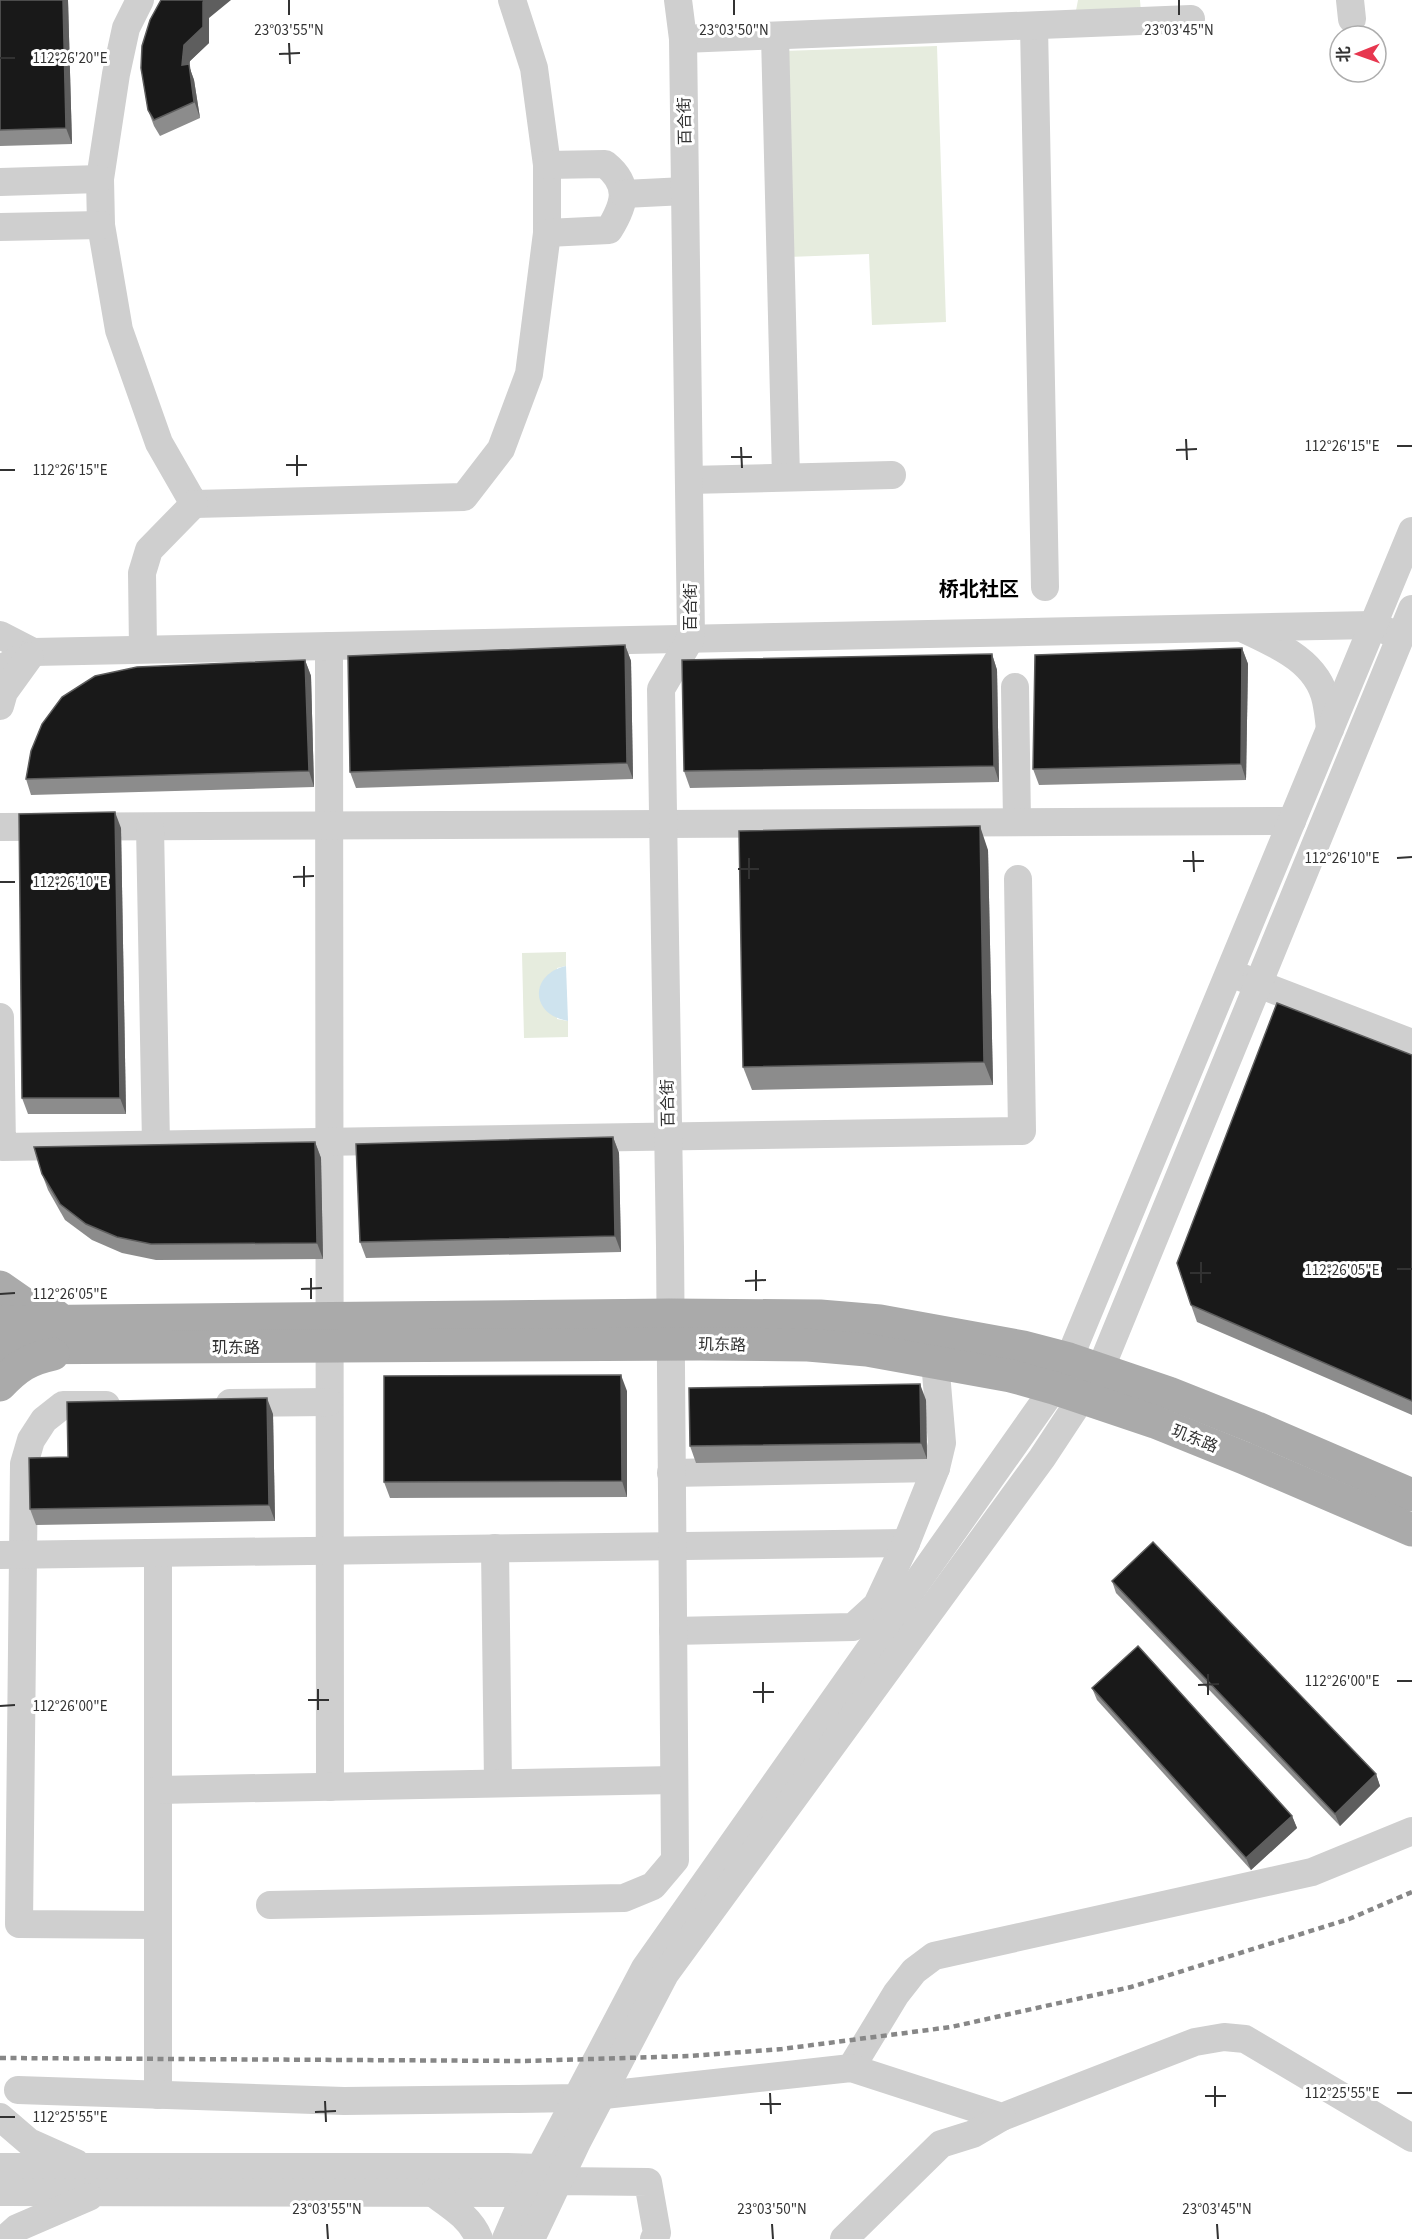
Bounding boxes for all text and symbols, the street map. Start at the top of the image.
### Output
text: 23°03'55"N [254,20,324,41]
text: 23°03'50"N [699,20,769,41]
text: 23°03'45"N [1144,20,1214,41]
north arrow [1328,24,1388,84]
text: 北 [1333,46,1355,62]
text: 112°26'20"E [32,48,108,69]
street label: 百合街 [674,97,696,145]
text: 112°26'15"E [1304,436,1380,457]
text: 112°26'15"E [32,460,108,481]
district label: 桥北社区 [939,576,1019,604]
street label: 百合街 [680,583,702,631]
text: 112°26'10"E [1304,848,1380,869]
text: 112°26'10"E [32,872,108,893]
street label: 百合街 [657,1079,679,1127]
text: 112°26'05"E [1304,1260,1380,1281]
text: 112°26'05"E [32,1284,108,1305]
street label: 玑东路 [698,1334,746,1356]
street label: 玑东路 [212,1337,260,1359]
street label: 玑东路 [1168,1420,1221,1458]
text: 112°26'00"E [1304,1671,1380,1692]
text: 112°26'00"E [32,1696,108,1717]
text: 112°25'55"E [1304,2083,1380,2104]
text: 112°25'55"E [32,2107,108,2128]
text: 23°03'55"N [292,2199,362,2220]
text: 23°03'50"N [737,2199,807,2220]
text: 23°03'45"N [1182,2199,1252,2220]

